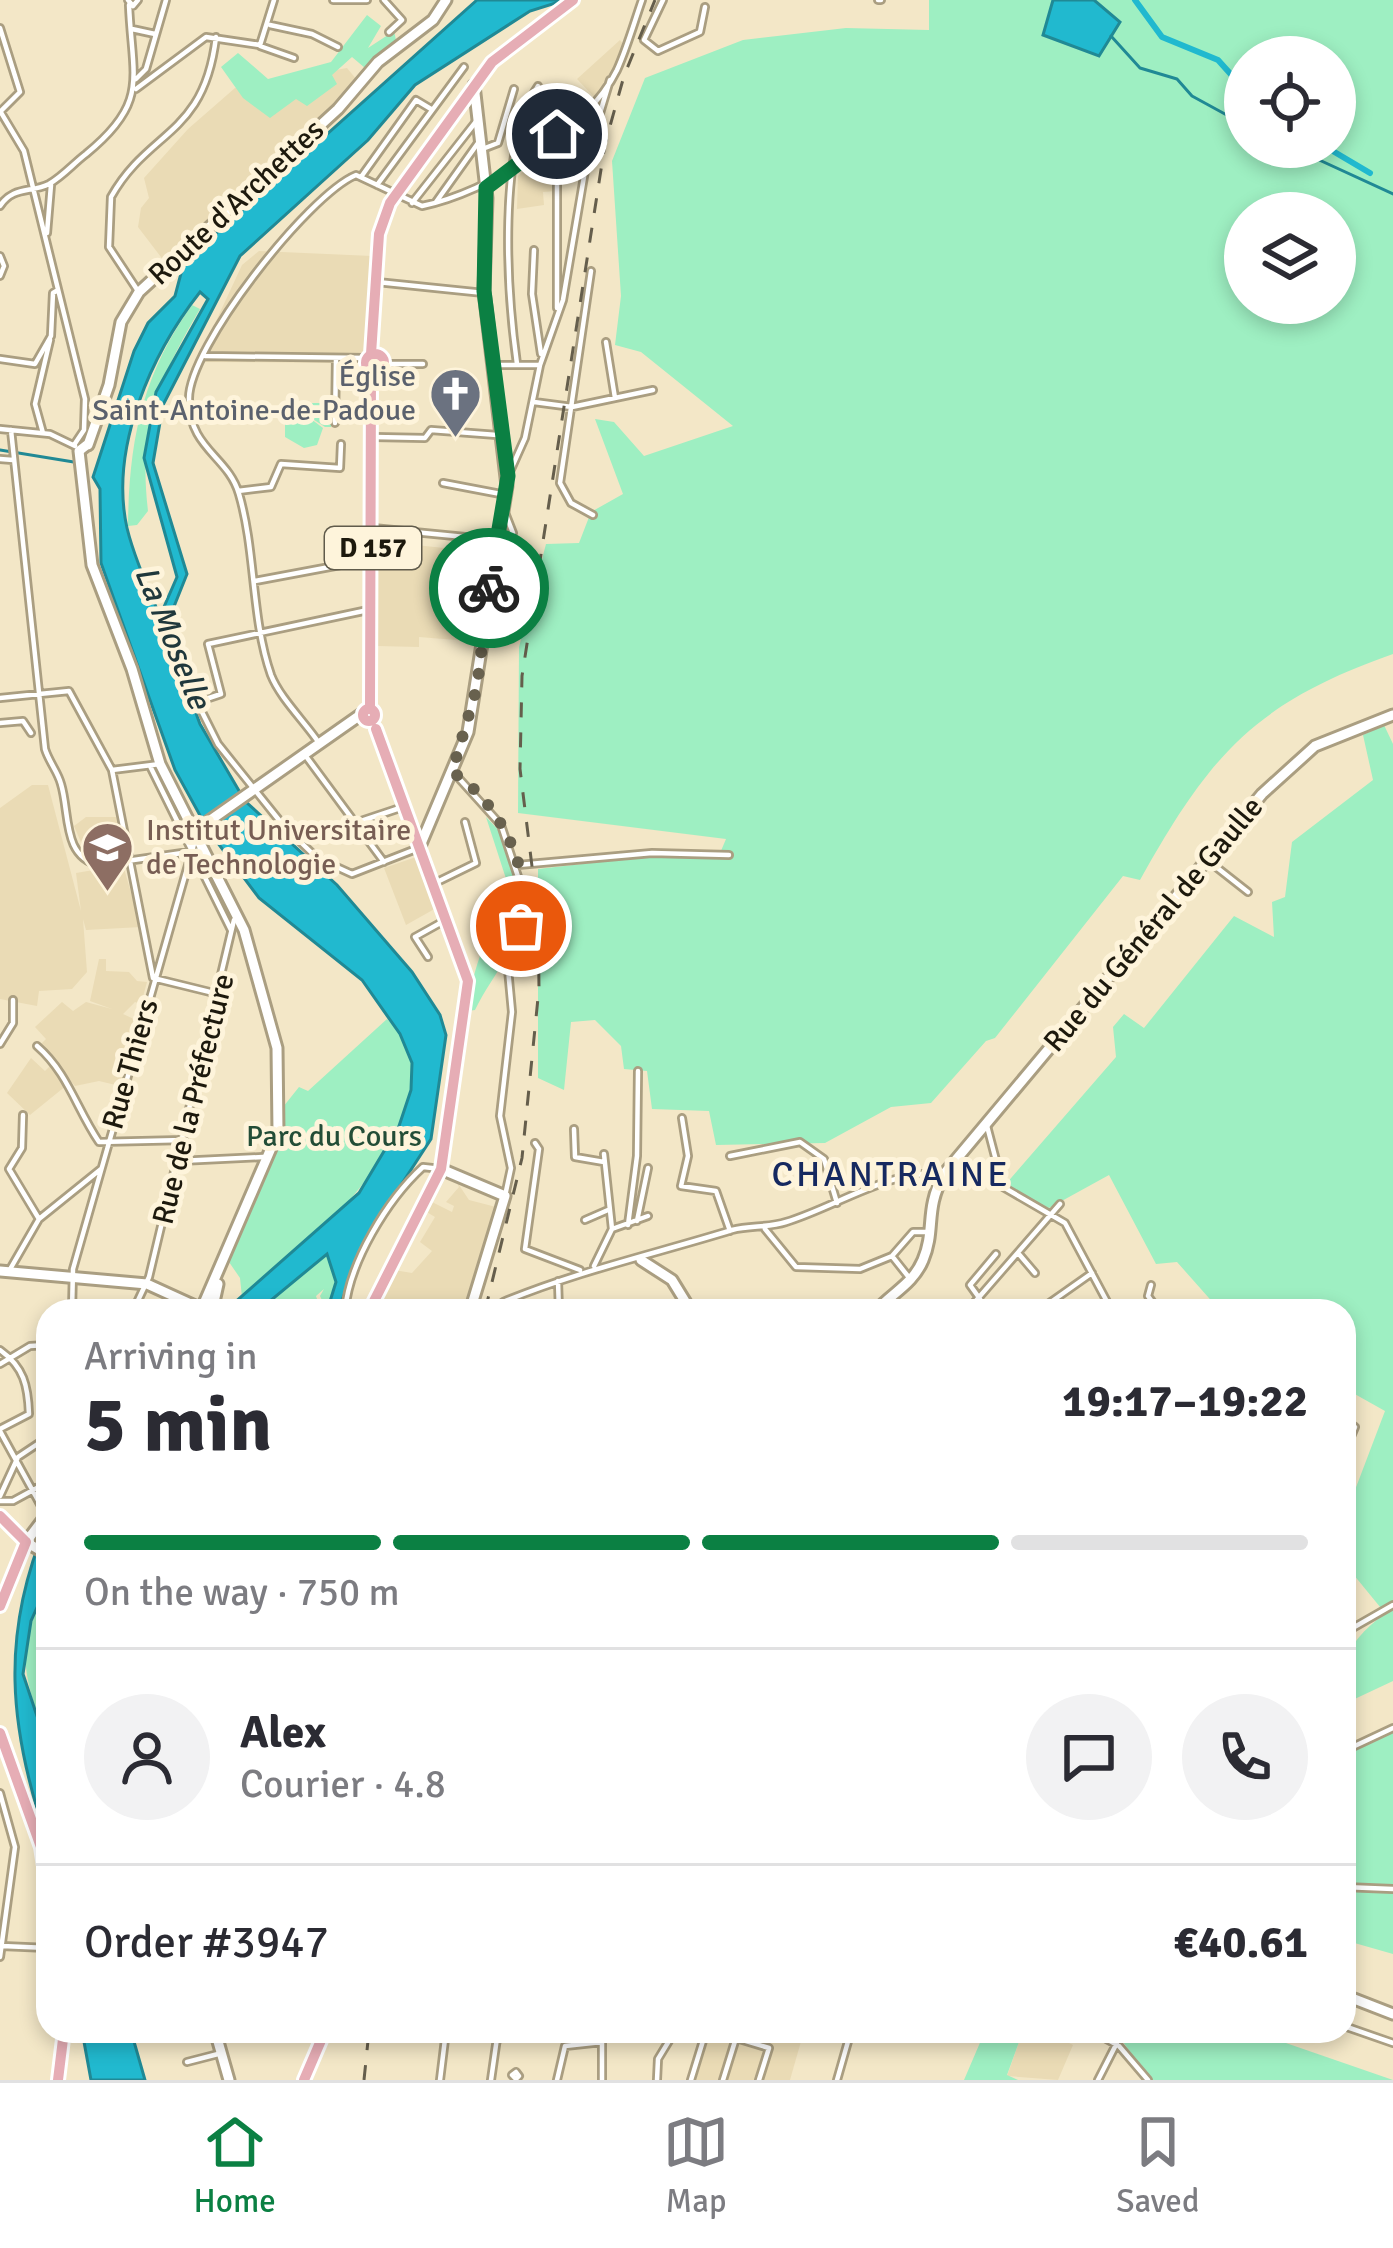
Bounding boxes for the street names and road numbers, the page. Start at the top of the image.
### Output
street label: Route d'Archettes [141,112,332,293]
road number: D 157 [325,527,421,569]
street label: Rue du Général de Gaulle [1036,789,1271,1059]
street label: Rue de la Préfecture [144,970,243,1228]
street label: Rue Thiers [94,995,167,1134]

